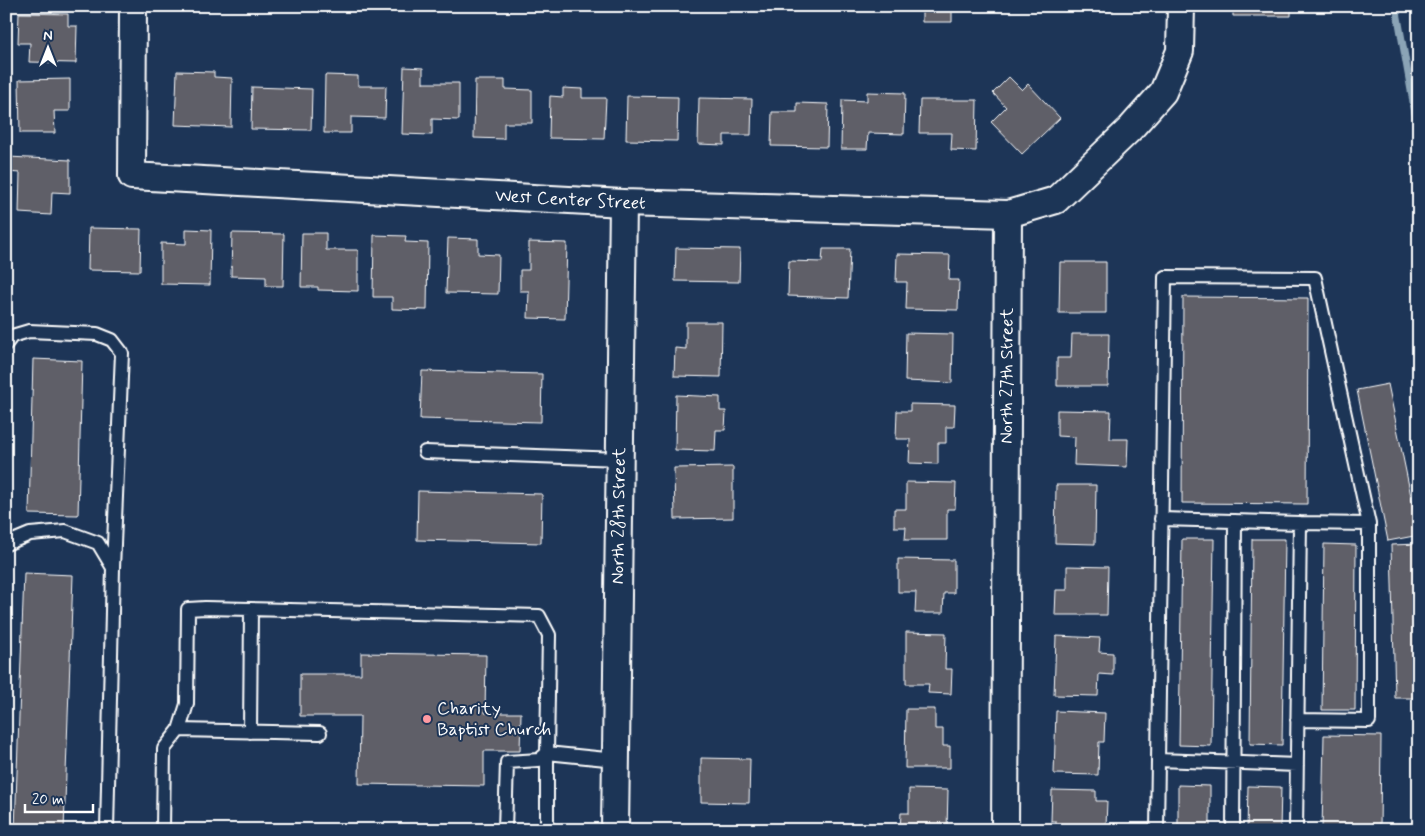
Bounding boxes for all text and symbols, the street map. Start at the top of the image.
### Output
north arrow [22,22,72,72]
text: N [43,27,53,45]
street label: West Center Street [494,184,646,216]
street label: North 27th Street [995,307,1020,444]
street label: North 28th Street [606,447,632,585]
place label: Charity Baptist Church [437,697,551,742]
marker: Charity Baptist Church [421,713,433,725]
scale bar [25,781,92,813]
text: 20 m [32,790,64,810]

